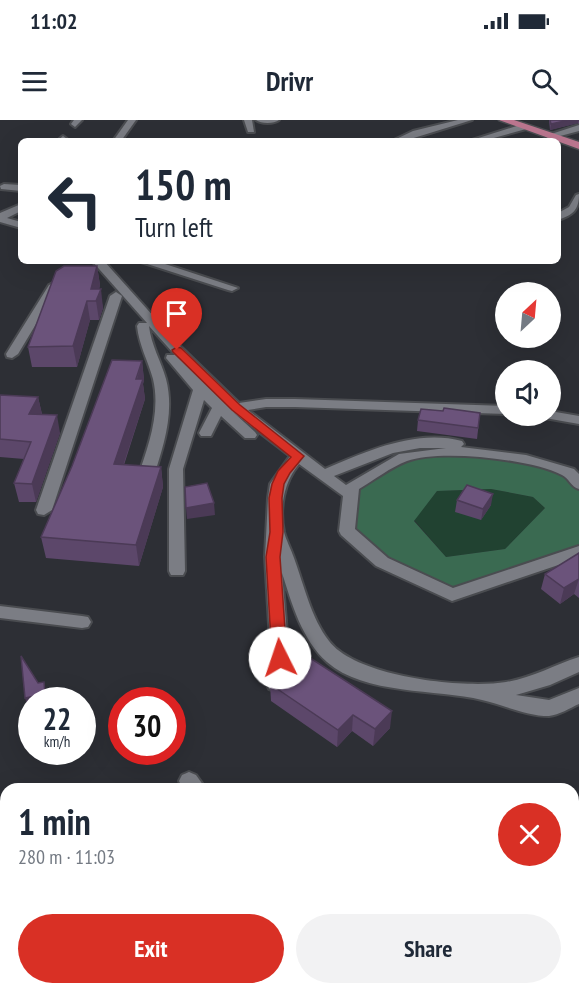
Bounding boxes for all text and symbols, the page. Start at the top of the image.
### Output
text: 11:02 [30,7,78,35]
text: Drivr [266,64,313,98]
icon: menu [18,65,51,98]
icon: search [528,65,561,98]
text: 150 m [135,157,232,212]
icon: left [36,162,114,240]
text: Turn left [135,210,213,244]
north arrow [495,282,561,348]
map controls [495,282,561,426]
pin [151,288,202,350]
icon: arrive [160,297,193,330]
button: sound [495,360,561,426]
position arrow [248,626,312,690]
speed limit sign: 30 [108,687,186,765]
text: 22 [43,699,71,738]
text: km/h [44,732,70,751]
text: 1 min [18,798,91,845]
button: close [498,803,561,866]
text: 280 m · 11:03 [18,844,115,870]
button: Exit [18,914,284,983]
button: Share [296,914,561,983]

